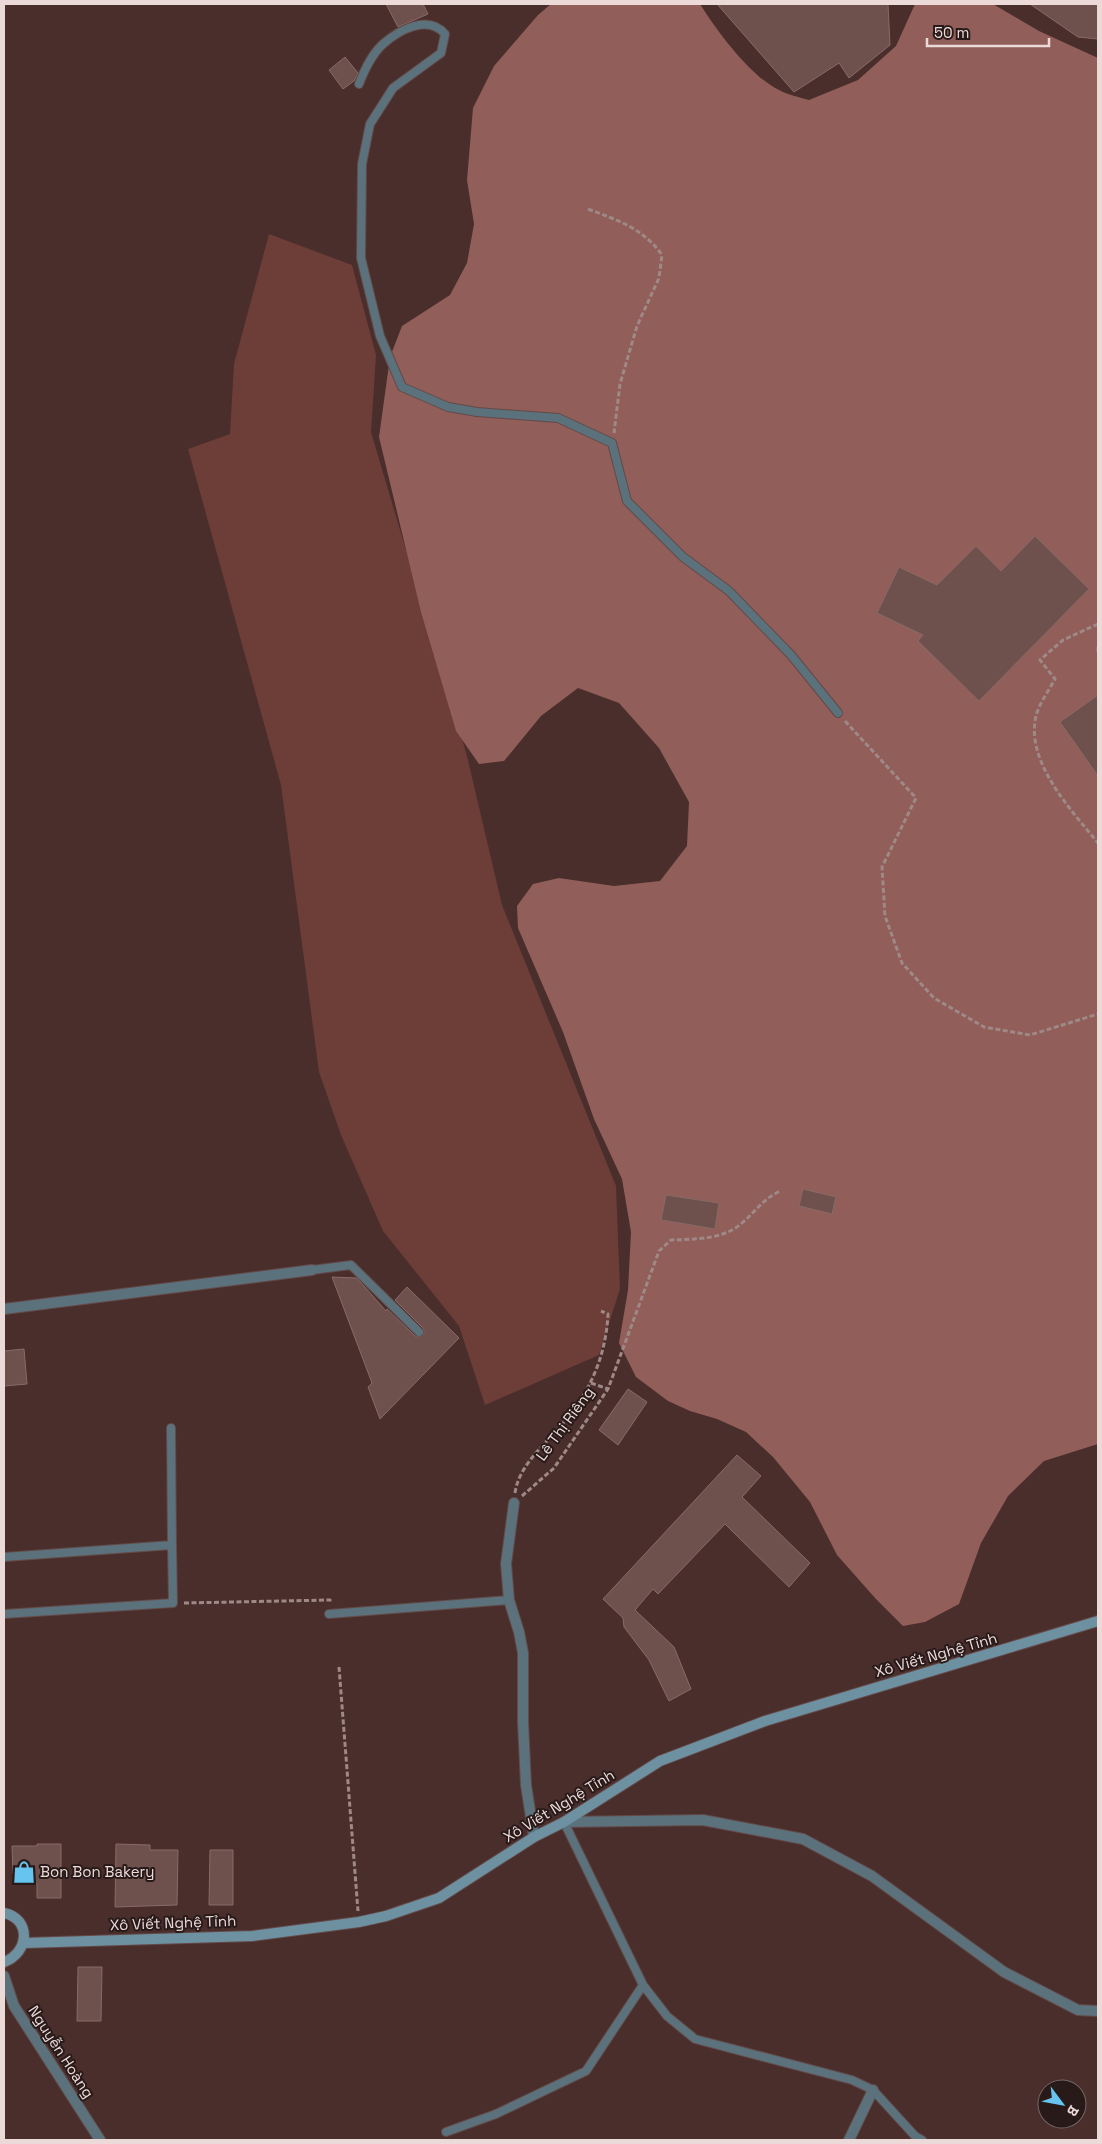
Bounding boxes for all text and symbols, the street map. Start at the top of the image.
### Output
scale bar [927,15,1050,47]
text: 50 m [934,23,969,42]
street label: Lê Thị Riêng [531,1383,598,1464]
street label: Xô Viết Nghệ Tỉnh [872,1628,999,1681]
street label: Xô Viết Nghệ Tỉnh [500,1765,618,1846]
shop icon: Bon Bon Bakery [11,1859,37,1885]
place label: Bon Bon Bakery [40,1862,154,1881]
street label: Xô Viết Nghệ Tỉnh [109,1911,236,1934]
street label: Nguyễn Hoàng [24,2002,98,2102]
north arrow [1037,2079,1087,2129]
text: B [1063,2102,1083,2120]

